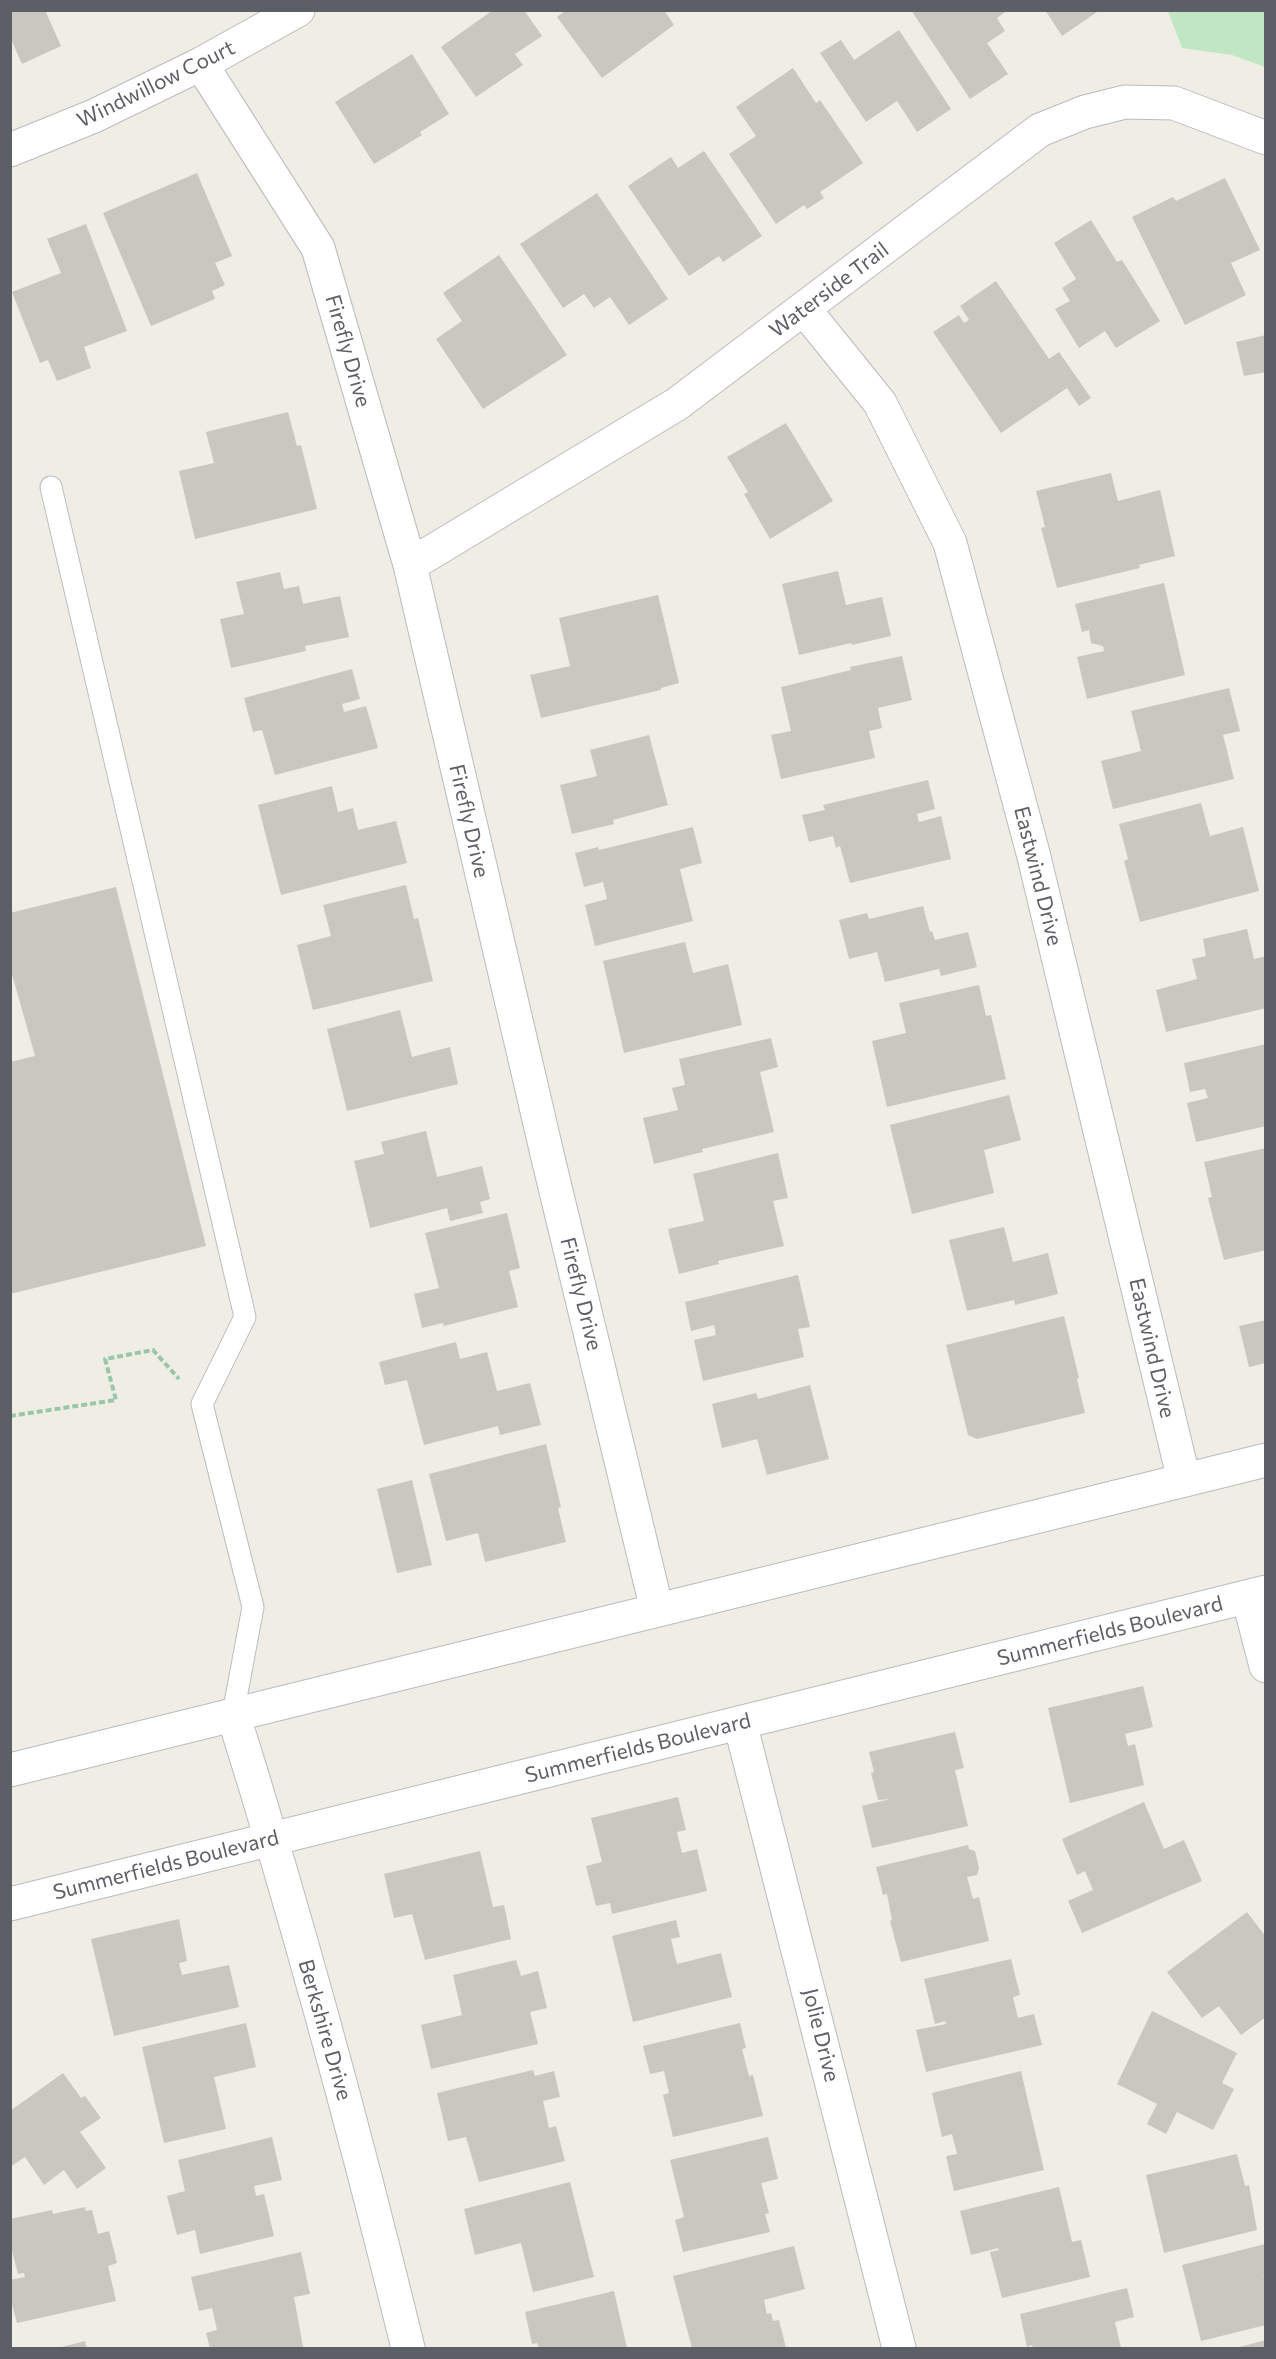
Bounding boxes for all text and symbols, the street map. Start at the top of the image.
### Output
street label: Windwillow Court [73,35,239,133]
street label: Waterside Trail [764,237,894,343]
street label: Firefly Drive [320,292,376,410]
street label: Firefly Drive [444,762,494,880]
street label: Eastwind Drive [1009,804,1067,948]
street label: Firefly Drive [555,1235,607,1353]
street label: Eastwind Drive [1124,1276,1180,1420]
street label: Summerfields Boulevard [995,1591,1225,1671]
street label: Summerfields Boulevard [523,1708,753,1788]
street label: Summerfields Boulevard [51,1825,281,1905]
street label: Berkshire Drive [293,1957,357,2103]
street label: Jolie Drive [797,1986,845,2084]

